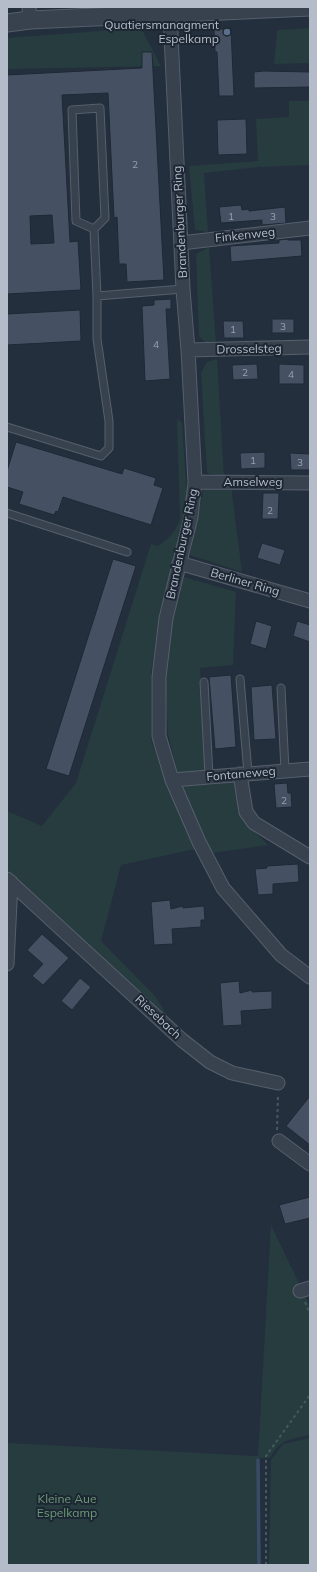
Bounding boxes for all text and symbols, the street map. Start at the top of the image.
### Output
place label: Quatiersmanagment Espelkamp [104,17,219,46]
marker: Quatiersmanagment Espelkamp [222,27,232,37]
house number: 2 [132,158,138,171]
street label: Brandenburger Ring [169,165,190,279]
house number: 1 [228,210,234,223]
house number: 3 [270,210,276,223]
street label: Finkenweg [214,224,276,245]
house number: 3 [280,320,286,333]
house number: 1 [230,323,236,336]
house number: 4 [153,338,159,351]
street label: Drosselsteg [216,340,282,357]
house number: 2 [242,366,248,379]
house number: 4 [288,368,294,381]
house number: 1 [250,454,256,467]
house number: 3 [297,456,303,469]
street label: Amselweg [224,474,282,489]
street label: Brandenburger Ring [162,487,201,600]
house number: 2 [267,504,273,517]
street label: Berliner Ring [209,564,281,599]
street label: Fontaneweg [206,763,276,784]
house number: 2 [281,794,287,807]
street label: Riesebach [132,992,184,1042]
park label: Kleine Aue Espelkamp [37,1491,97,1520]

